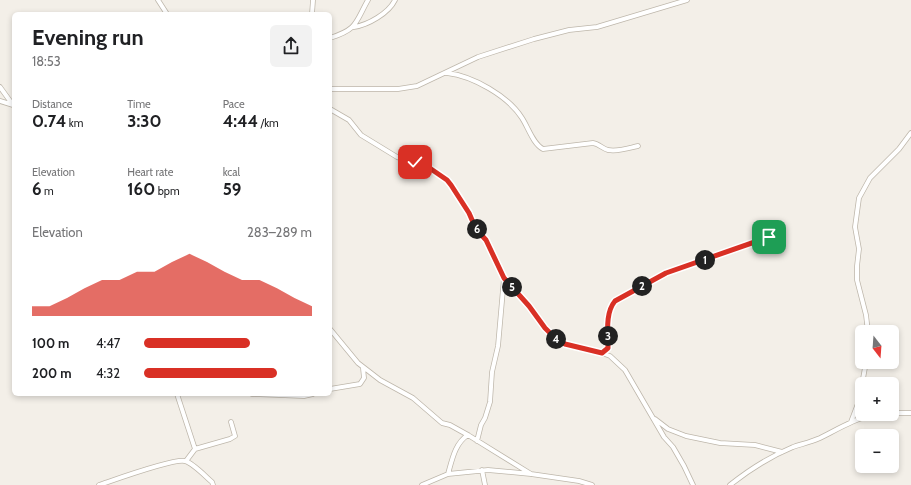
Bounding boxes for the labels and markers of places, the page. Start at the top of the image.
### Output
pin [398,145,432,179]
pin: 6 [467,219,487,239]
pin [752,220,786,254]
pin: 1 [695,250,715,270]
pin: 2 [632,276,652,296]
pin: 5 [502,277,522,297]
pin: 3 [598,326,618,346]
pin: 4 [546,329,566,349]

